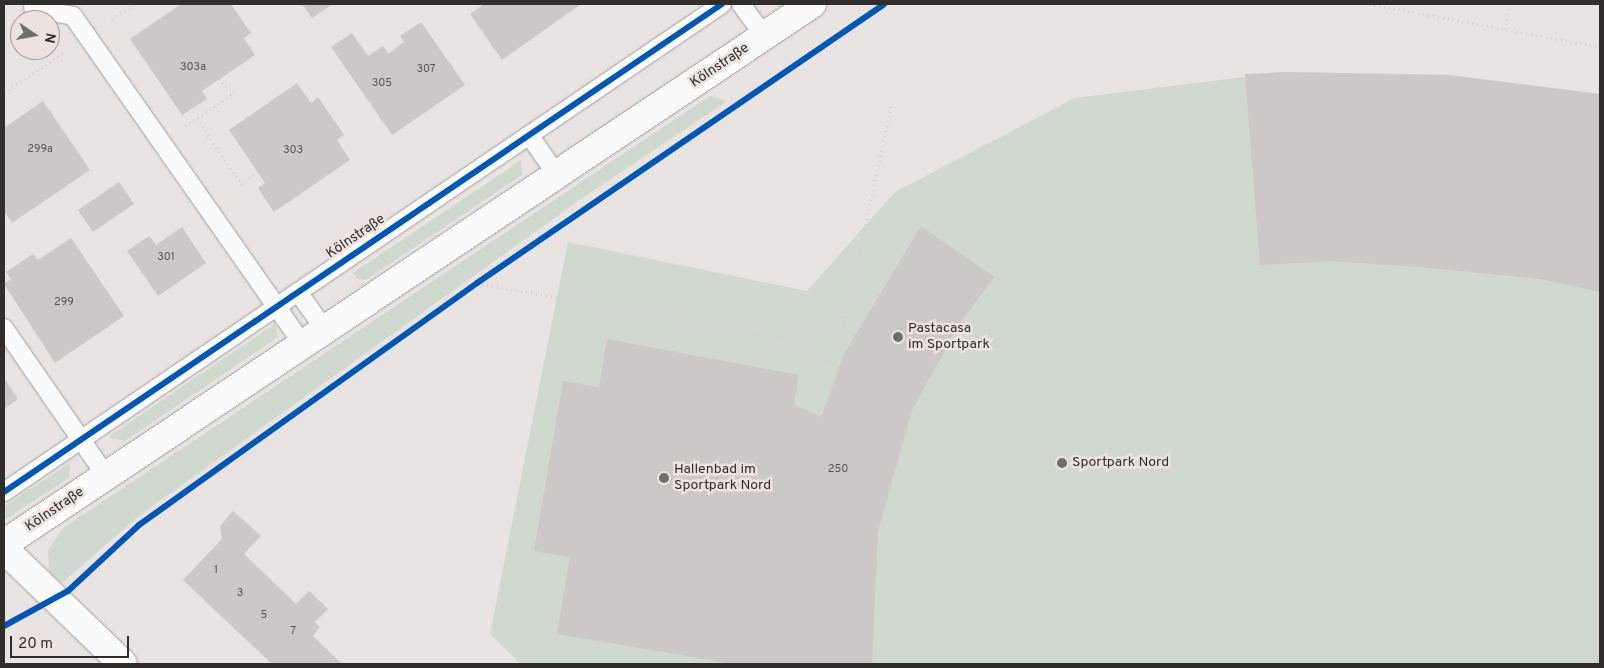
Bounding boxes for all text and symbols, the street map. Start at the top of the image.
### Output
north arrow [10,10,60,60]
text: N [40,31,59,45]
street label: Kölnstraße [687,40,753,92]
house number: 303a [180,60,206,74]
house number: 307 [417,62,435,76]
house number: 305 [372,76,392,90]
house number: 299a [27,142,53,156]
house number: 303 [283,143,303,157]
street label: Kölnstraße [323,211,389,263]
house number: 301 [157,250,175,264]
house number: 299 [54,295,74,309]
place label: Pastacasa im Sportpark [908,321,990,354]
marker: Pastacasa im Sportpark [892,331,904,343]
place label: Sportpark Nord [1072,455,1169,471]
marker: Sportpark Nord [1056,457,1068,469]
place label: Hallenbad im Sportpark Nord [674,462,771,494]
house number: 250 [828,462,848,476]
marker: Hallenbad im Sportpark Nord [658,472,670,484]
street label: Kölnstraße [22,484,88,536]
house number: 1 [214,563,218,577]
house number: 3 [237,586,243,600]
house number: 5 [261,608,267,622]
house number: 7 [290,624,296,638]
scale bar [12,626,131,658]
text: 20 m [18,635,53,654]

